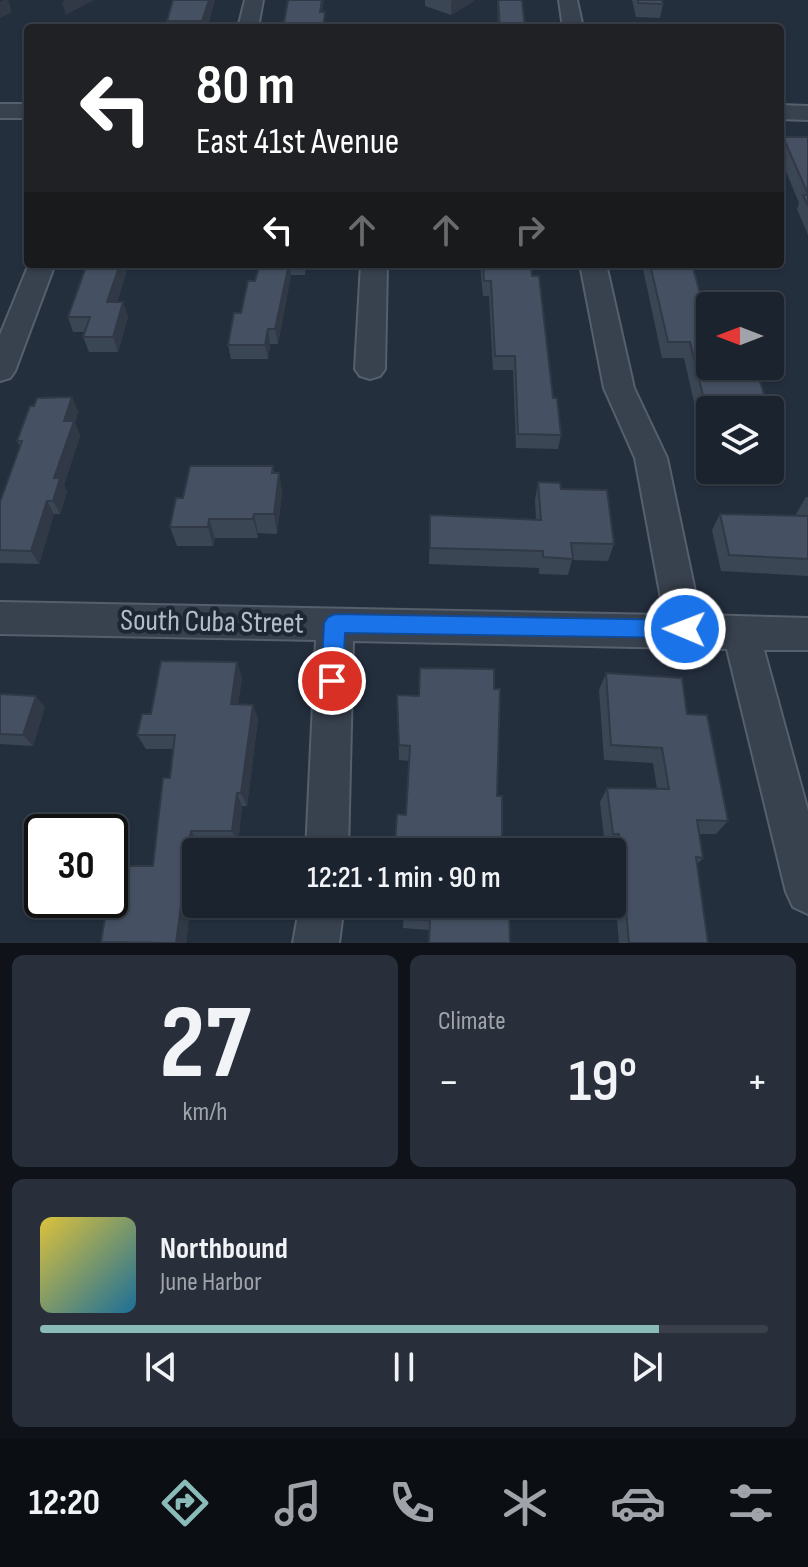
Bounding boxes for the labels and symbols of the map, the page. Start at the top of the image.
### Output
north arrow [696,292,784,380]
position arrow [643,587,727,671]
street label: South Cuba Street [120,602,304,642]
pin [298,647,366,715]
speed limit sign: 30 [24,814,128,918]

